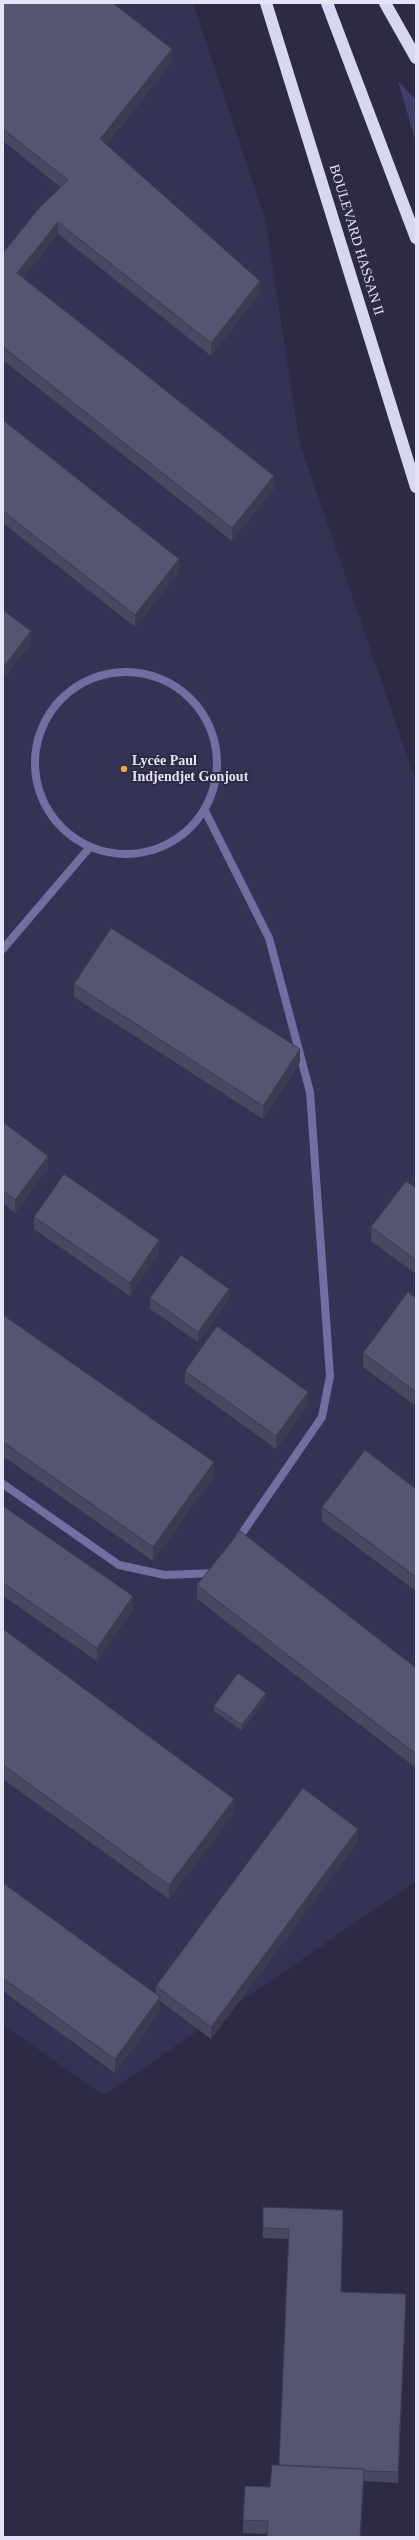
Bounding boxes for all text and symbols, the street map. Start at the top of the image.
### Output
street label: BOULEVARD HASSAN II [325,163,387,317]
place label: Lycée Paul Indjendjet Gonjout [132,753,248,786]
marker: Lycée Paul Indjendjet Gonjout [119,764,129,774]

